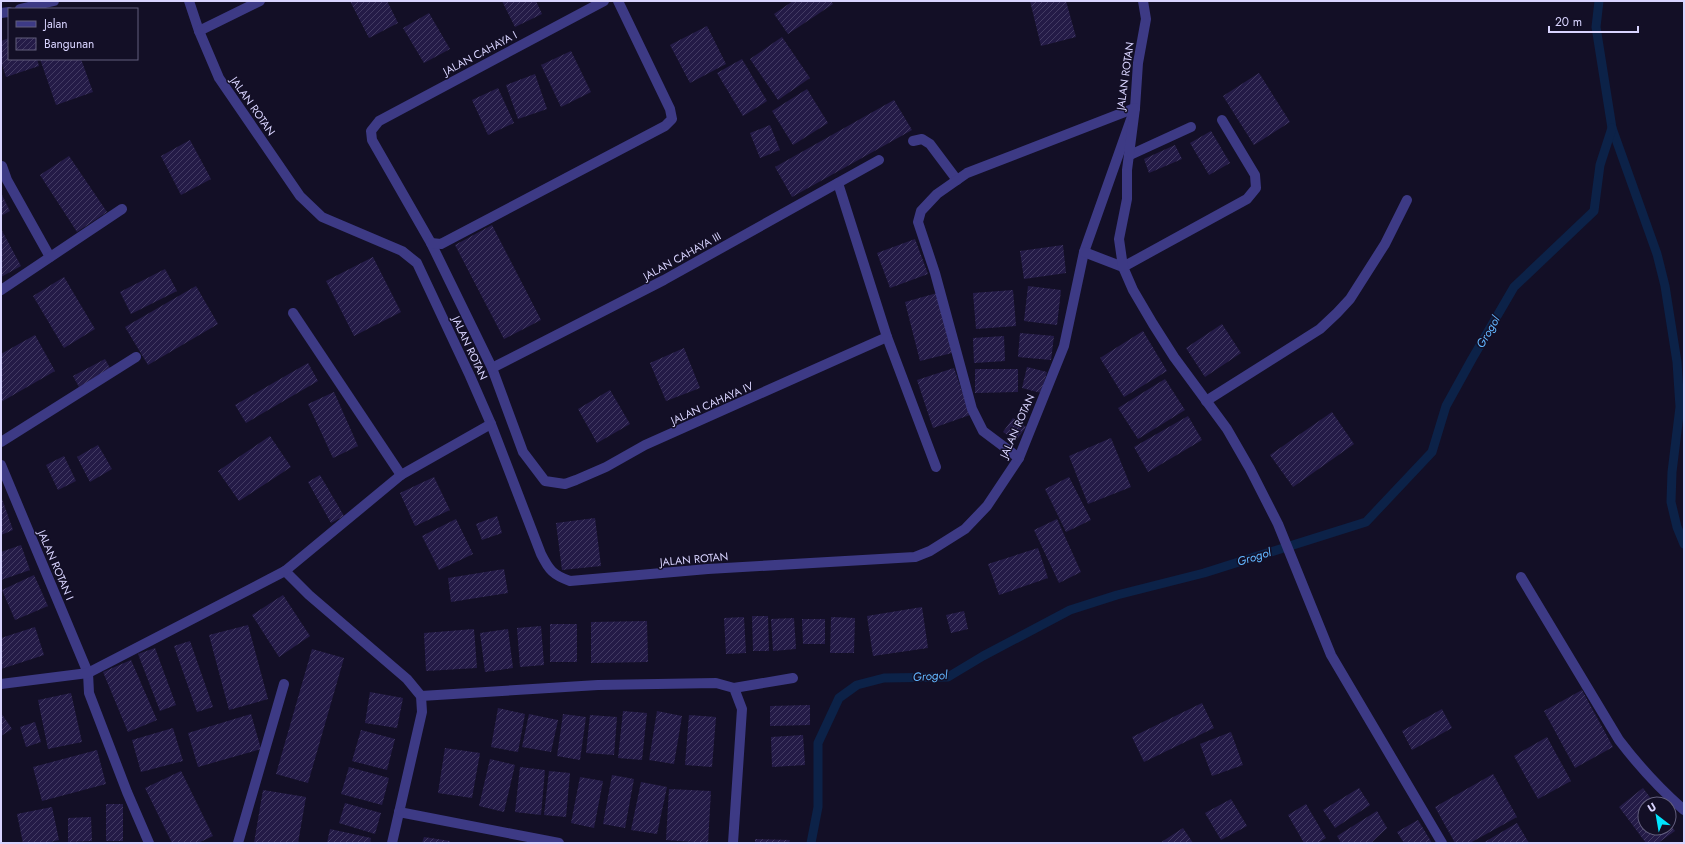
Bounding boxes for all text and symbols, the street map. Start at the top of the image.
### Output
legend [8,8,138,60]
scale bar [1549,8,1638,34]
text: 20 m [1555,13,1582,31]
text: Jalan [42,15,67,33]
street label: JALAN CAHAYA I [438,27,520,80]
text: Bangunan [44,35,94,53]
street label: JALAN ROTAN [1112,41,1138,113]
street label: JALAN ROTAN [226,72,279,139]
street label: JALAN CAHAYA III [638,228,724,285]
water label: Grogol [1471,311,1505,352]
street label: JALAN ROTAN [447,312,492,382]
street label: JALAN CAHAYA IV [666,377,757,429]
street label: JALAN ROTAN [995,391,1038,462]
street label: JALAN ROTAN I [33,526,78,602]
water label: Grogol [1235,543,1275,571]
street label: JALAN ROTAN [657,548,729,570]
water label: Grogol [912,666,949,686]
north arrow [1637,796,1677,836]
text: U [1644,799,1659,816]

